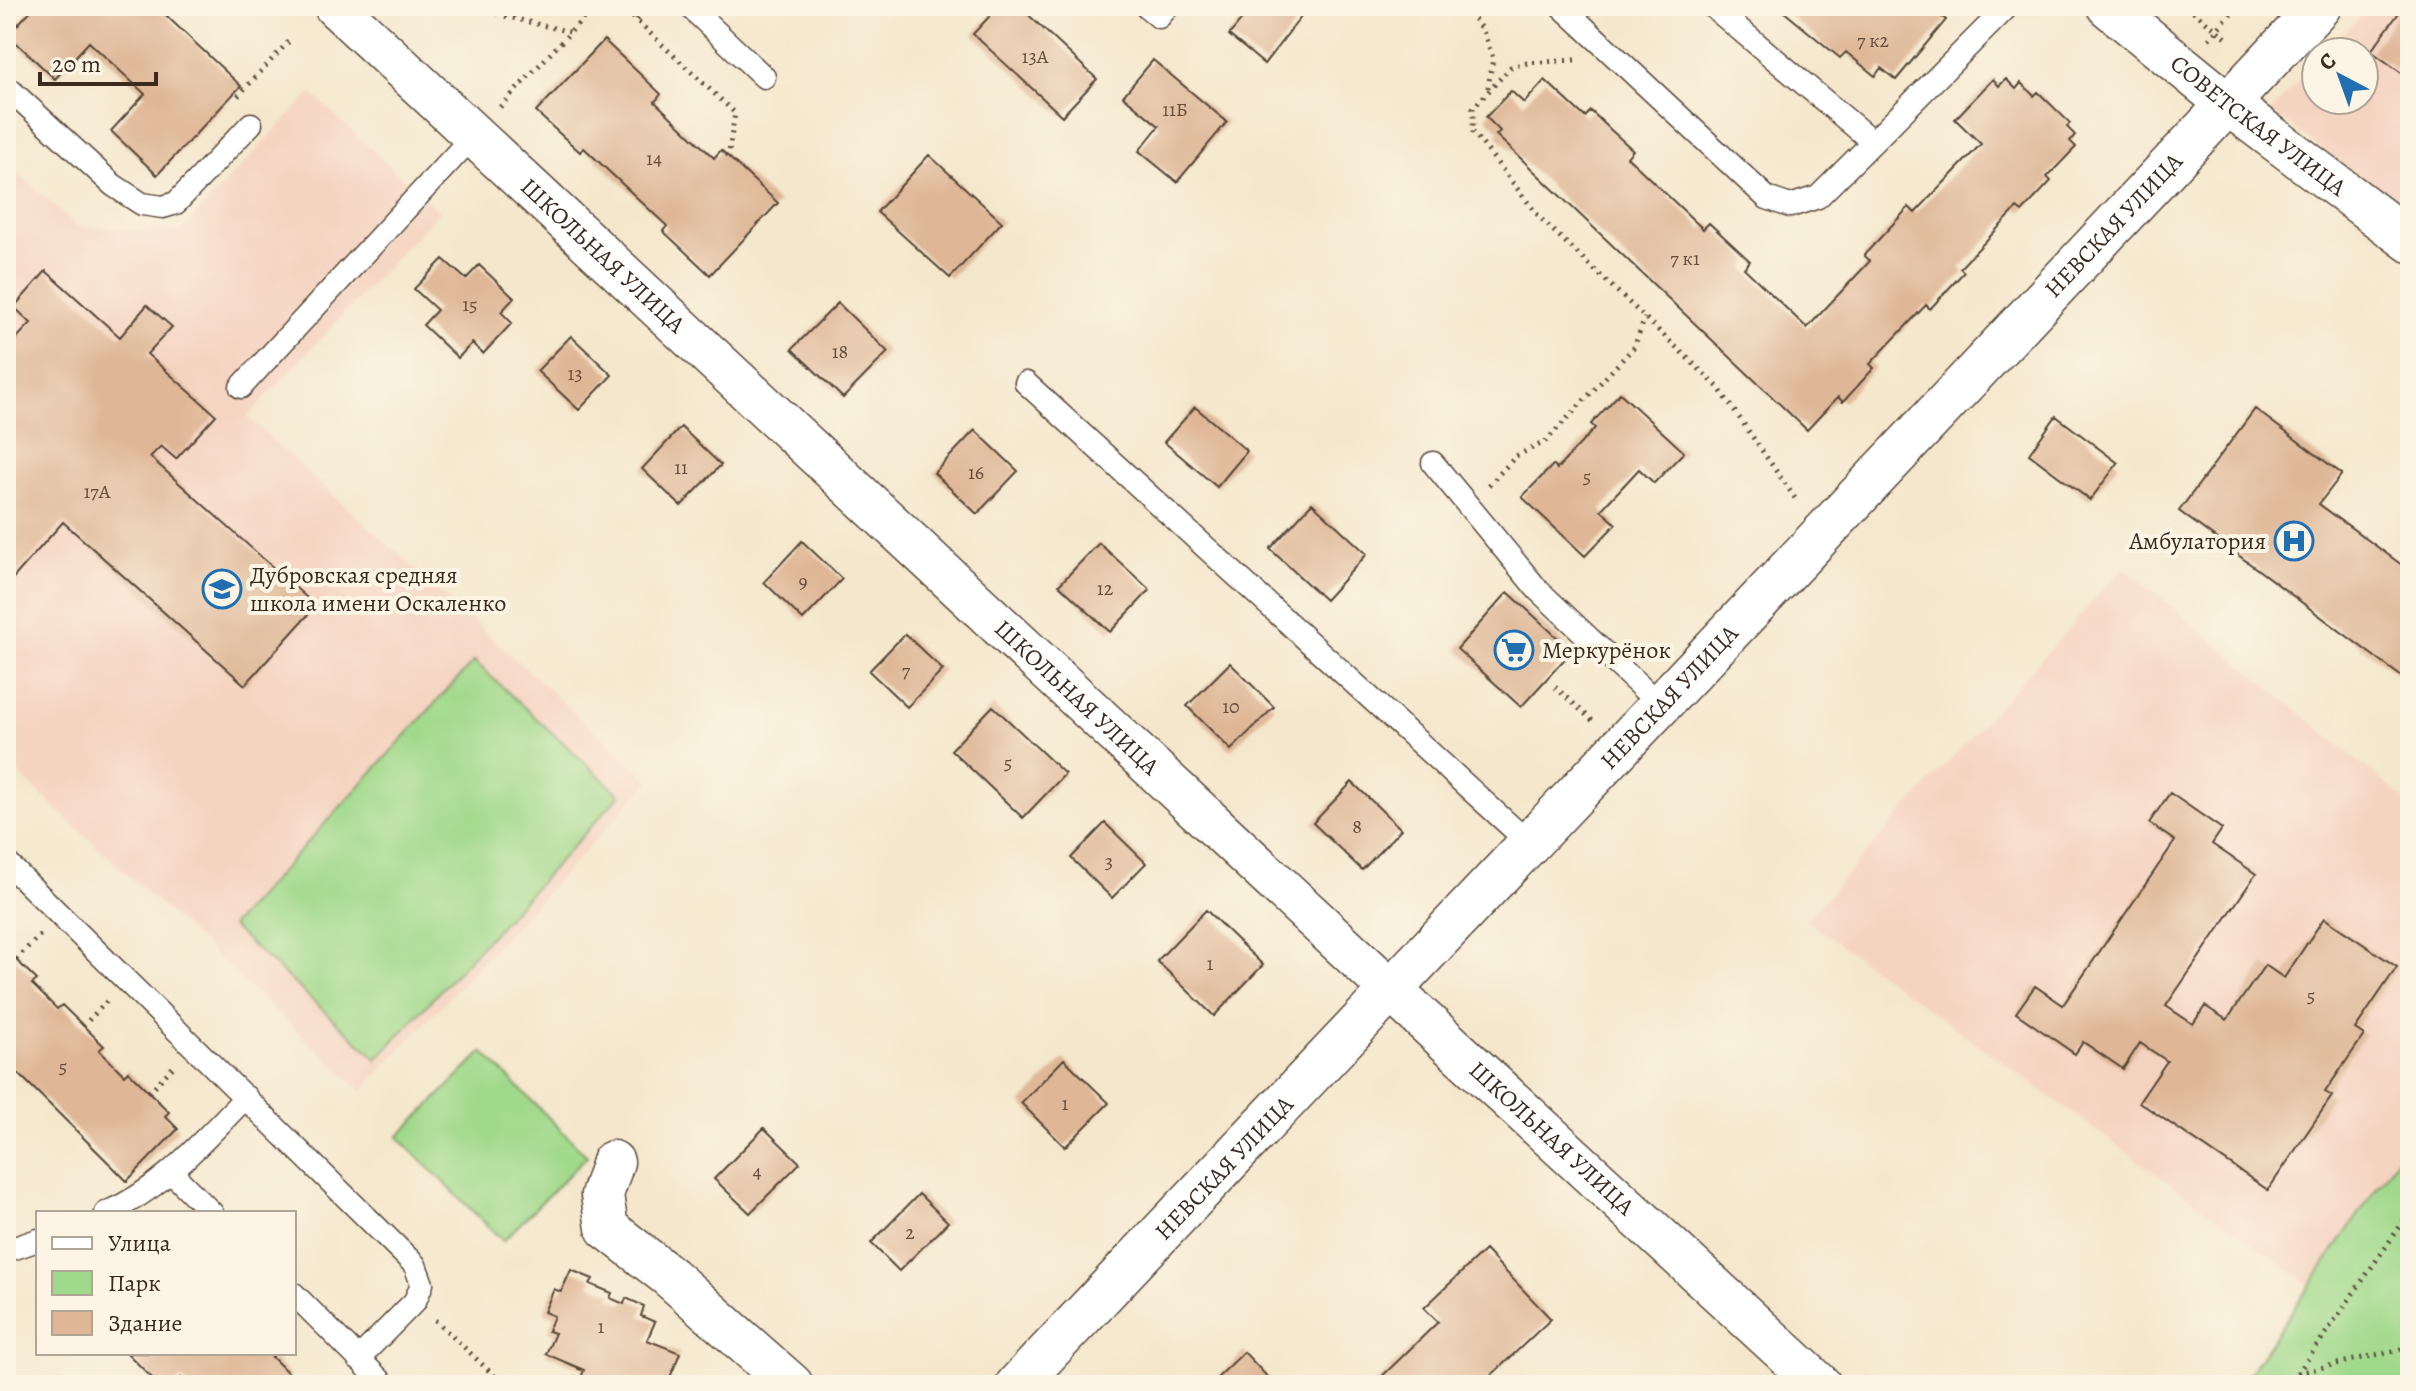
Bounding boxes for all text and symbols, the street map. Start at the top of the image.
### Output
house number: 7 к2 [1857,27,1890,54]
scale bar [40,36,156,86]
north arrow [2300,36,2380,116]
house number: 13А [1022,43,1049,70]
text: 20 m [52,48,101,80]
street label: СОВЕТСКАЯ УЛИЦА [2165,48,2351,202]
house number: 11Б [1162,96,1188,123]
house number: 14 [646,145,662,172]
street label: НЕВСКАЯ УЛИЦА [2037,145,2190,305]
street label: ШКОЛЬНАЯ УЛИЦА [513,171,693,341]
house number: 7 к1 [1670,245,1700,272]
house number: 15 [462,291,478,318]
house number: 18 [832,338,848,365]
house number: 13 [567,360,583,387]
house number: 11 [674,454,688,481]
house number: 16 [968,459,984,486]
house number: 5 [1583,463,1591,490]
house number: 17А [84,478,111,505]
hospital icon: Амбулатория [2273,520,2315,562]
place label: Амбулатория [2128,525,2266,557]
place label: Дубровская средняя школа имени Оскаленко [250,559,506,619]
school or university icon: Дубровская средняя школа имени Оскаленко [201,568,243,610]
house number: 9 [798,568,808,595]
house number: 12 [1097,575,1114,602]
street label: ШКОЛЬНАЯ УЛИЦА [988,613,1167,783]
street label: НЕВСКАЯ УЛИЦА [1593,617,1746,776]
supermarket icon: Меркурёнок [1493,629,1535,671]
place label: Меркурёнок [1542,634,1671,666]
house number: 7 [902,657,911,684]
house number: 10 [1222,693,1240,720]
house number: 5 [1004,749,1012,776]
house number: 8 [1352,813,1362,840]
house number: 3 [1105,848,1113,875]
house number: 1 [1207,950,1214,977]
house number: 5 [2307,982,2315,1009]
house number: 5 [59,1053,67,1080]
street label: ШКОЛЬНАЯ УЛИЦА [1462,1054,1642,1223]
street label: НЕВСКАЯ УЛИЦА [1148,1088,1301,1247]
house number: 1 [1062,1090,1069,1117]
house number: 4 [752,1158,762,1185]
legend [36,1211,296,1355]
house number: 2 [905,1219,915,1246]
text: Улица [108,1227,171,1259]
text: Парк [108,1267,161,1299]
text: Здание [108,1307,183,1339]
house number: 1 [598,1313,605,1340]

